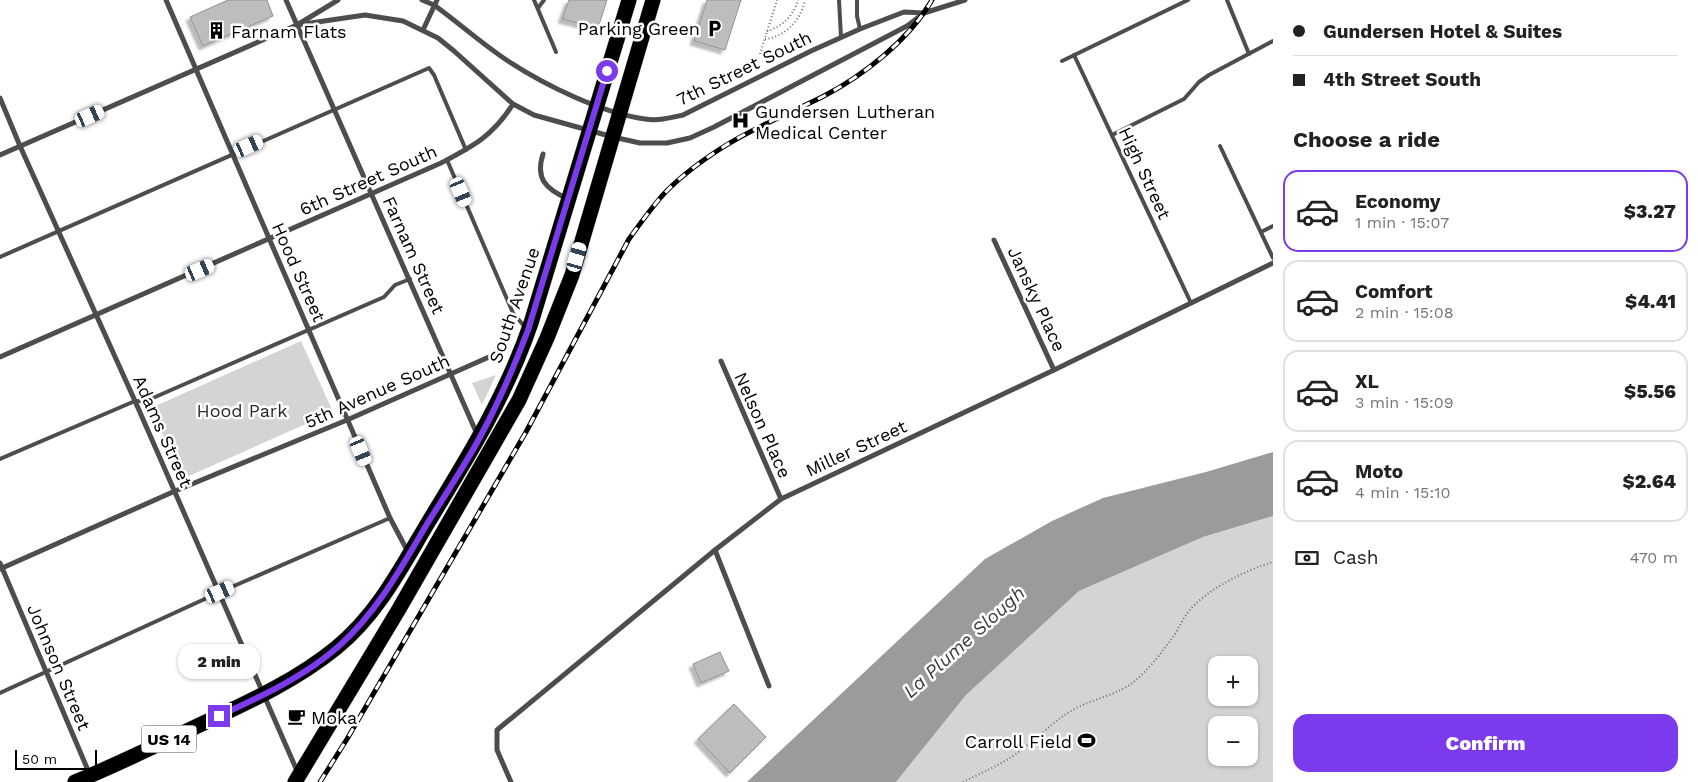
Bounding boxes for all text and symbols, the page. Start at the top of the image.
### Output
place label: Parking Green [578,18,700,39]
parking icon: Parking Green [704,18,724,38]
text: Gundersen Hotel & Suites [1323,20,1562,43]
building icon: Farnam Flats [207,21,227,41]
place label: Farnam Flats [231,21,347,42]
street label: 7th Street South [673,26,815,110]
route start [596,60,618,82]
text: 4th Street South [1323,68,1481,91]
place label: Gundersen Lutheran Medical Center [755,101,935,143]
car [73,103,106,129]
hospital icon: Gundersen Lutheran Medical Center [731,111,751,131]
street label: High Street [1115,124,1176,223]
text: Choose a ride [1293,127,1440,152]
car [232,133,265,159]
street label: 6th Street South [296,140,440,220]
car [448,175,473,209]
icon: car [1295,189,1340,234]
text: Economy [1355,190,1440,213]
street label: Farnam Street [379,193,449,317]
text: $3.27 [1624,200,1676,223]
text: 1 min · 15:07 [1355,213,1449,232]
street label: Hood Street [268,219,330,325]
car [565,241,588,273]
street label: Jansky Place [1004,243,1070,355]
street label: South Avenue [484,244,544,366]
car [183,257,216,283]
icon: car [1295,279,1340,324]
text: Comfort [1355,280,1433,303]
text: $4.41 [1625,290,1676,313]
text: 2 min · 15:08 [1355,303,1454,322]
street label: 5th Avenue South [301,350,453,432]
street label: Nelson Place [730,369,796,481]
icon: car [1295,369,1340,414]
text: XL [1355,370,1379,393]
street label: Adams Street [129,372,197,491]
text: $5.56 [1624,380,1676,403]
text: 3 min · 15:09 [1355,393,1454,412]
park label: Hood Park [197,400,287,421]
street label: Miller Street [802,415,910,481]
car [348,434,373,468]
icon: car [1295,459,1340,504]
text: Moto [1355,460,1403,483]
text: $2.64 [1622,470,1676,493]
text: 4 min · 15:10 [1355,483,1450,502]
icon: cash [1293,544,1321,572]
text: Cash [1333,546,1379,569]
text: 470 m [1630,548,1678,567]
car [203,579,236,605]
water label: La Plume Slough [898,581,1030,703]
street label: Johnson Street [23,601,95,734]
callout: 2 min [178,644,260,678]
text: 2 min [197,652,241,671]
map controls [1208,656,1258,766]
button: + [1208,656,1258,706]
route end [208,705,230,727]
cafe icon: Moka [287,707,307,727]
place label: Moka [311,707,357,728]
button: Confirm [1293,714,1678,772]
button: − [1208,716,1258,766]
road number: US 14 [142,726,196,752]
place label: Carroll Field [965,731,1072,752]
sports icon: Carroll Field [1076,731,1096,751]
scale bar [15,747,98,770]
text: 50 m [22,751,57,767]

